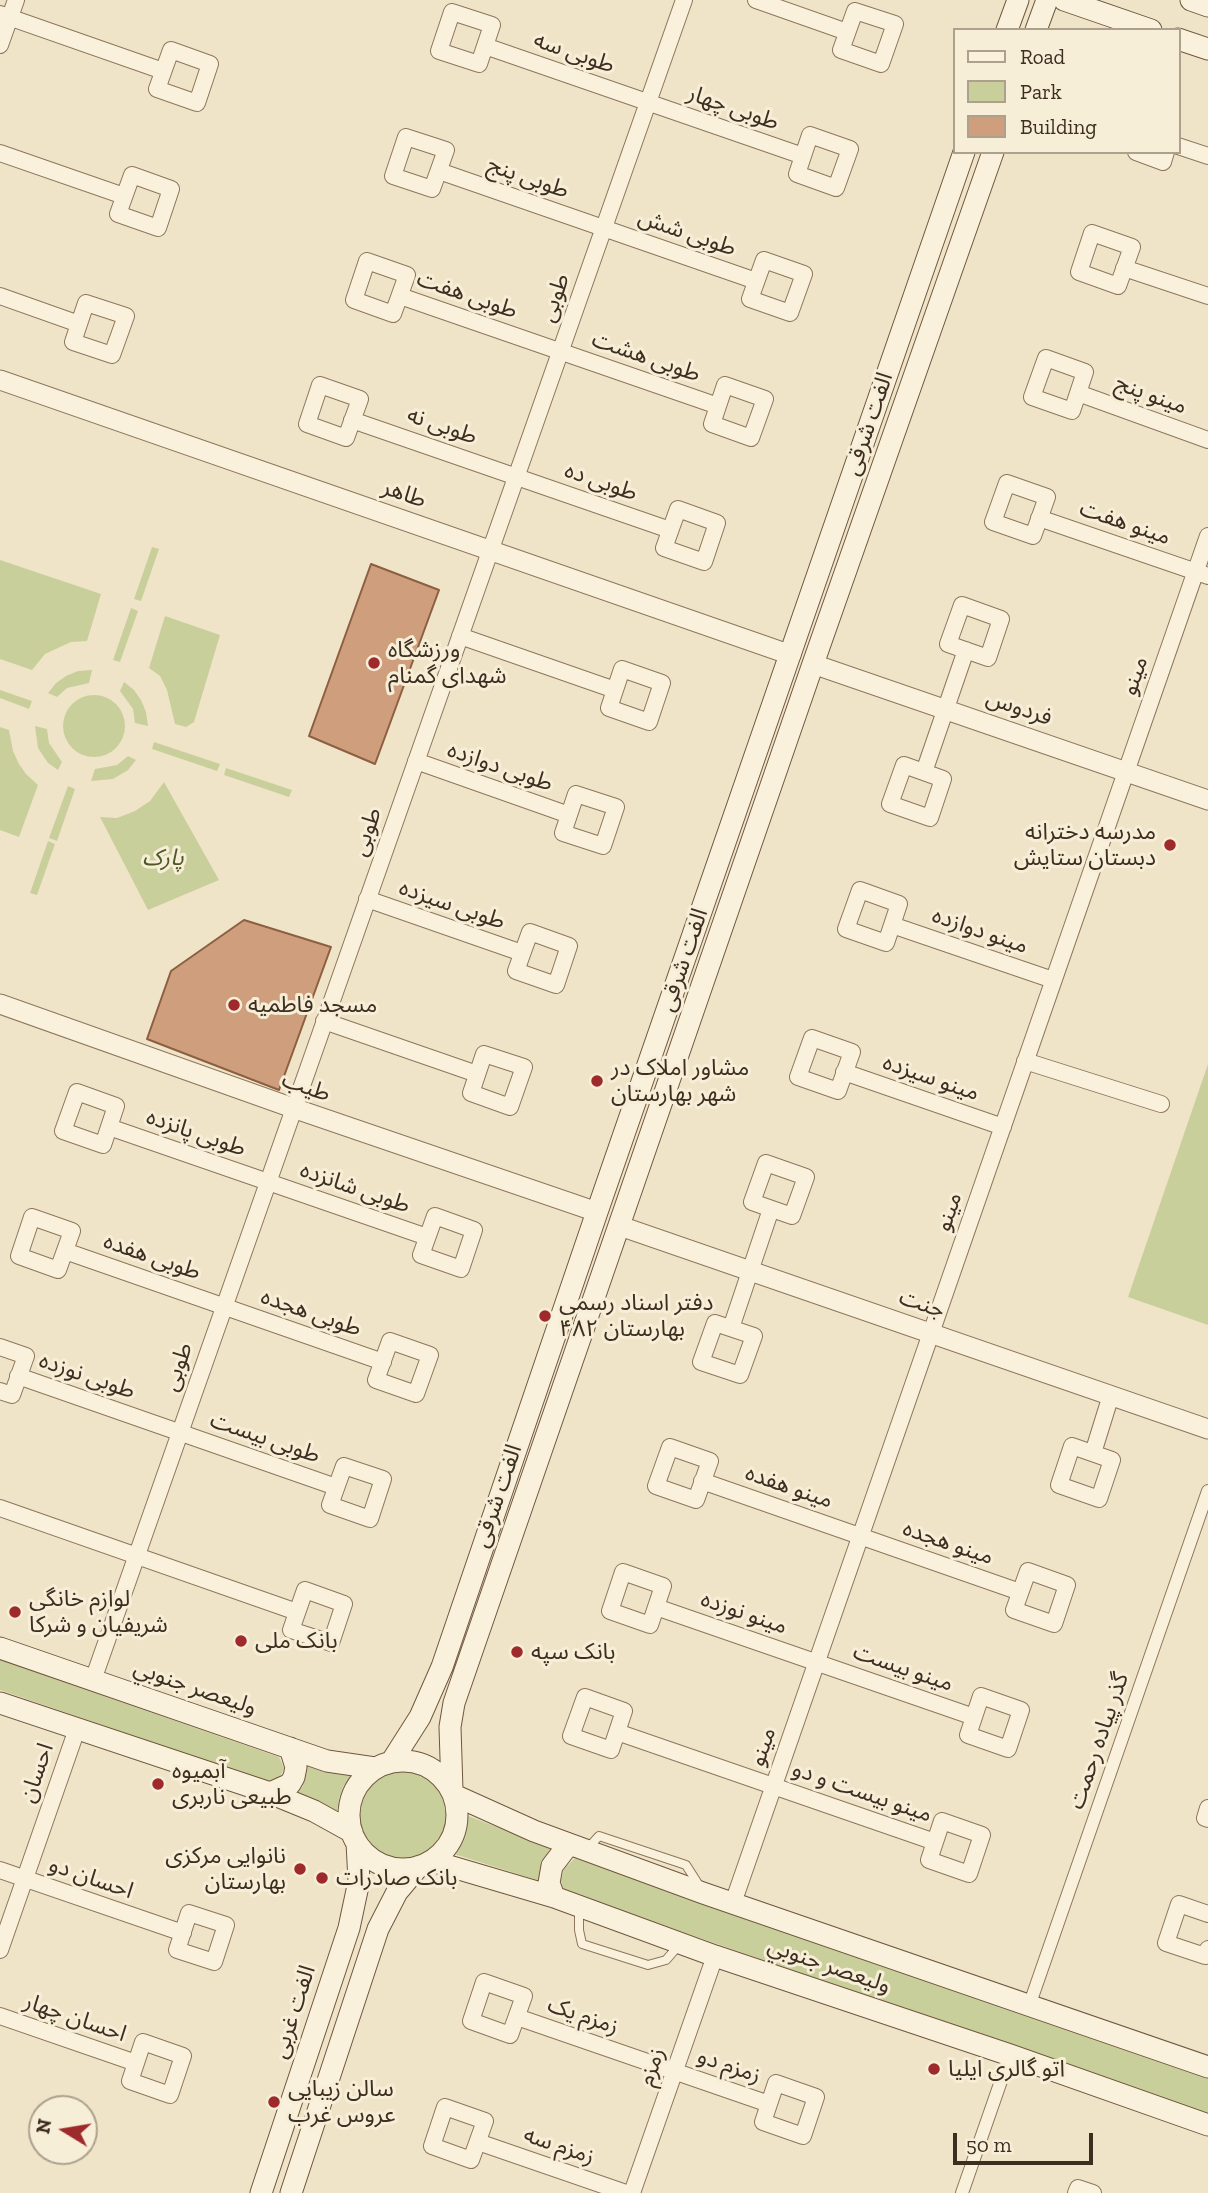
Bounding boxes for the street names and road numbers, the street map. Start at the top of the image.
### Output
street label: طوبی سه [530,26,618,80]
street label: طوبی چهار [684,79,782,137]
street label: طوبی پنج [484,151,572,205]
street label: طوبی شش [634,203,740,263]
street label: طوبی هفت [413,265,521,325]
street label: طوبی [534,270,576,326]
street label: طوبی هشت [588,326,704,388]
street label: الفت شرقی [839,369,899,479]
street label: مینو پنج [1111,369,1191,421]
street label: طوبی نه [403,401,481,451]
street label: طوبی ده [561,457,641,507]
street label: طاهر [378,474,430,514]
street label: مینو هفت [1076,495,1174,551]
street label: مینو [1116,653,1154,699]
street label: فردوس [982,684,1056,732]
street label: طوبی دوازده [444,736,556,798]
street label: طوبی [346,804,388,860]
street label: طوبی سیزده [395,874,509,936]
street label: مینو دوازده [929,902,1031,960]
street label: الفت شرقی [654,905,714,1015]
street label: مینو سیزده [879,1049,983,1107]
street label: طیب [278,1066,334,1108]
street label: طوبی پانزده [143,1103,249,1163]
street label: طوبی شانزده [296,1156,414,1220]
street label: مینو [930,1189,968,1235]
street label: طوبی هفده [100,1228,204,1286]
street label: طوبی هجده [257,1283,365,1343]
street label: جنت [895,1283,949,1325]
street label: طوبی [157,1339,199,1395]
street label: طوبی نوزده [35,1347,139,1405]
street label: طوبی بیست [207,1406,323,1470]
street label: الفت شرقی [468,1441,528,1551]
street label: مینو هفده [742,1459,836,1515]
street label: مینو هجده [899,1515,997,1571]
street label: مینو نوزده [697,1585,791,1641]
street label: مینو بیست [849,1638,957,1698]
street label: وليعصر جنوبي [130,1654,260,1722]
street label: گذر پیاده رحمت [1063,1669,1135,1813]
street label: مینو [744,1724,782,1770]
street label: احسان [14,1740,60,1806]
street label: مینو بیست و دو [788,1755,936,1829]
street label: احسان دو [45,1851,137,1905]
street label: وليعصر جنوبي [764,1932,894,2000]
street label: الفت غربی [266,1962,322,2062]
street label: احسان چهار [20,1988,130,2048]
street label: زمزم یک [544,1991,622,2041]
street label: زمزم دو [694,2042,764,2090]
street label: زمزم [633,2044,671,2090]
street label: زمزم سه [520,2121,598,2171]

